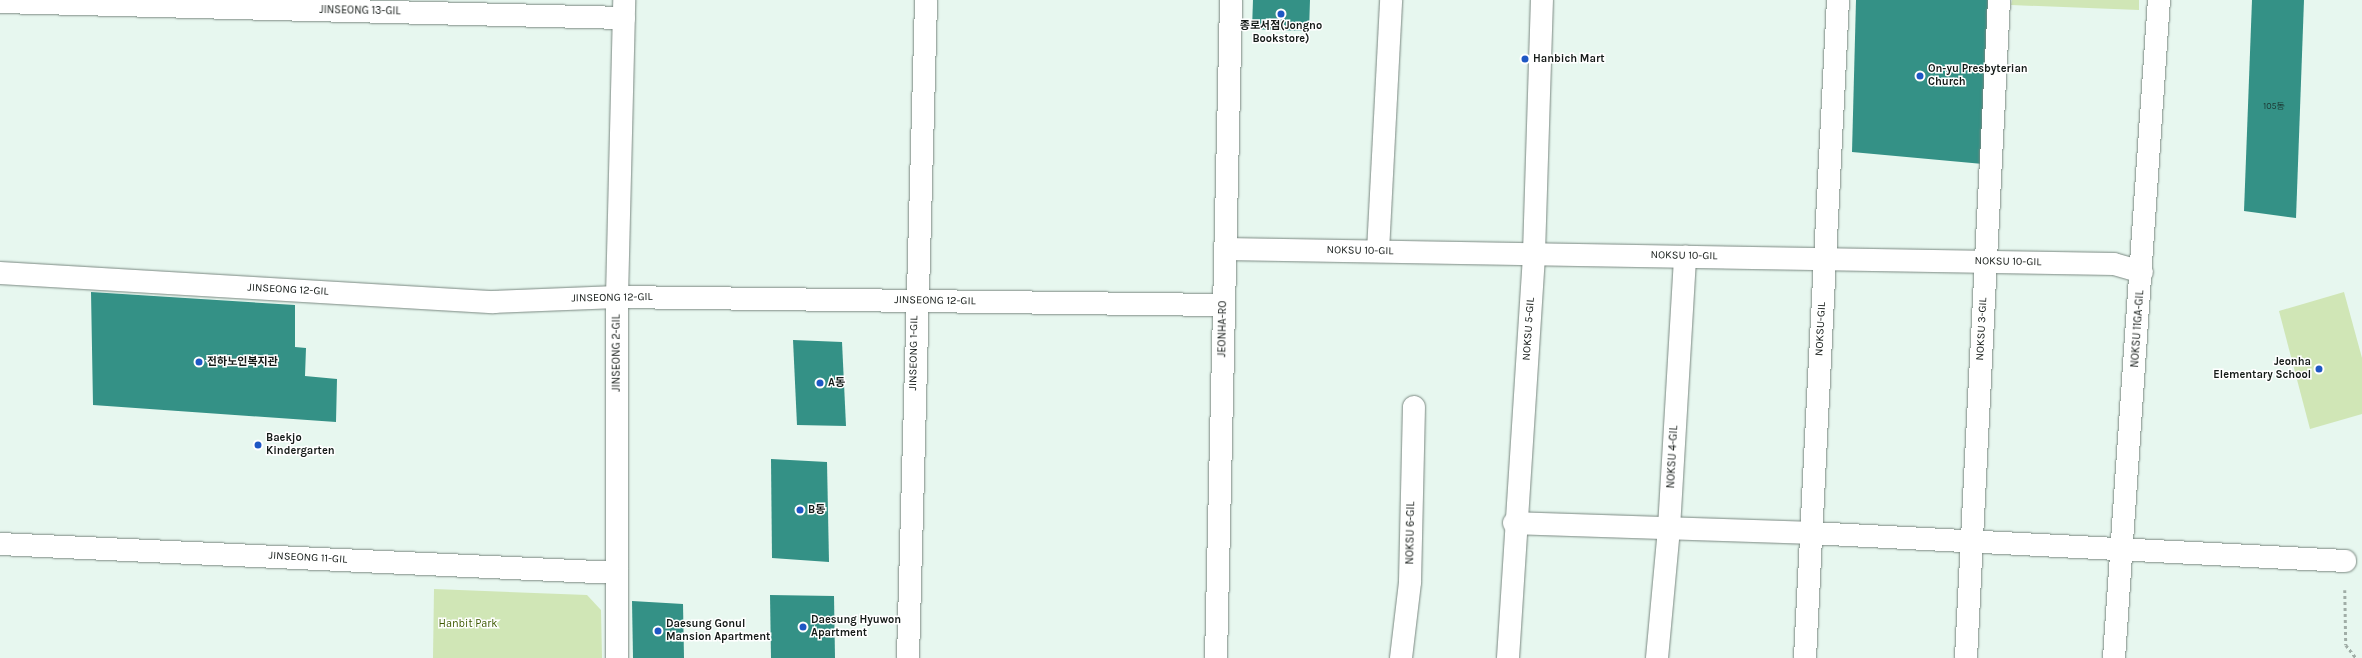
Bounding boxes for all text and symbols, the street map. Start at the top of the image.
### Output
street label: JINSEONG 13-GIL [319,4,401,18]
marker: 종로서점(Jongno Bookstore) [1276,9,1286,19]
place label: 종로서점(Jongno Bookstore) [1240,20,1322,46]
place label: Hanbich Mart [1533,52,1605,66]
marker: Hanbich Mart [1520,54,1530,64]
place label: On-yu Presbyterian Church [1928,63,2028,89]
marker: On-yu Presbyterian Church [1915,71,1925,81]
house number: 105동 [2263,101,2285,111]
street label: NOKSU 10-GIL [1326,244,1394,258]
street label: NOKSU 10-GIL [1650,249,1718,263]
street label: NOKSU 10-GIL [1974,255,2042,269]
street label: JINSEONG 12-GIL [247,281,329,299]
street label: NOKSU 11GA-GIL [2129,290,2147,368]
street label: JINSEONG 12-GIL [571,291,653,305]
street label: JINSEONG 12-GIL [894,294,976,308]
street label: NOKSU 5-GIL [1520,297,1538,361]
street label: NOKSU 3-GIL [1974,297,1990,361]
street label: JEONHA-RO [1216,301,1230,357]
street label: NOKSU-GIL [1813,302,1829,356]
street label: JINSEONG 2-GIL [610,314,624,392]
street label: JINSEONG 1-GIL [907,315,921,391]
place label: 전하노인복지관 [207,355,278,369]
place label: Jeonha Elementary School [2213,356,2311,382]
marker: 전하노인복지관 [194,357,204,367]
marker: Jeonha Elementary School [2314,364,2324,374]
place label: A동 [828,376,845,390]
marker: A동 [815,378,825,388]
street label: NOKSU 4-GIL [1665,425,1681,489]
place label: Baekjo Kindergarten [266,432,335,458]
marker: Baekjo Kindergarten [253,440,263,450]
street label: NOKSU 6-GIL [1404,501,1418,565]
place label: B동 [808,503,825,517]
marker: B동 [795,505,805,515]
street label: JINSEONG 11-GIL [268,549,348,567]
place label: Daesung Hyuwon Apartment [811,614,901,640]
park label: Hanbit Park [439,617,497,631]
place label: Daesung Gonul Mansion Apartment [666,618,770,644]
marker: Daesung Hyuwon Apartment [798,622,808,632]
marker: Daesung Gonul Mansion Apartment [653,626,663,636]

